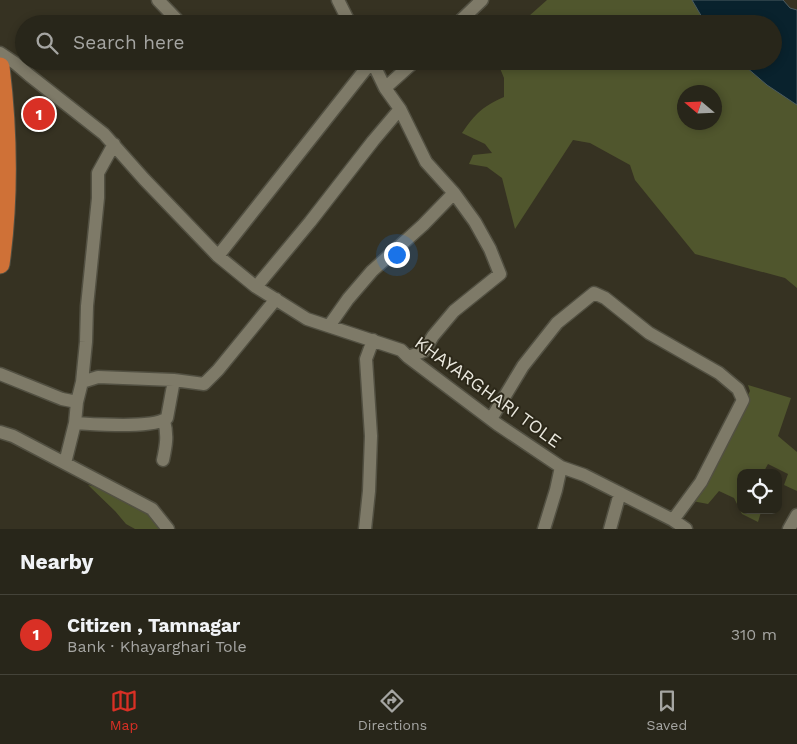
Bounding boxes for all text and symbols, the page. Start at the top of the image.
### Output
search box [15,15,782,70]
icon: search [33,29,61,57]
text: Search here [73,31,184,54]
north arrow [677,85,722,130]
pin: 1 [23,95,55,133]
your location [384,242,410,268]
street label: KHAYARGHARI TOLE [411,331,566,452]
map controls [737,469,782,514]
button: locate [737,469,782,514]
text: Nearby [20,549,93,574]
text: Citizen , Tamnagar [67,614,240,637]
text: 1 [33,625,39,644]
text: 310 m [731,625,777,644]
text: Bank · Khayarghari Tole [67,637,247,656]
tab: Map [110,687,138,733]
tab: Directions [358,687,427,733]
tab: Saved [647,687,687,733]

